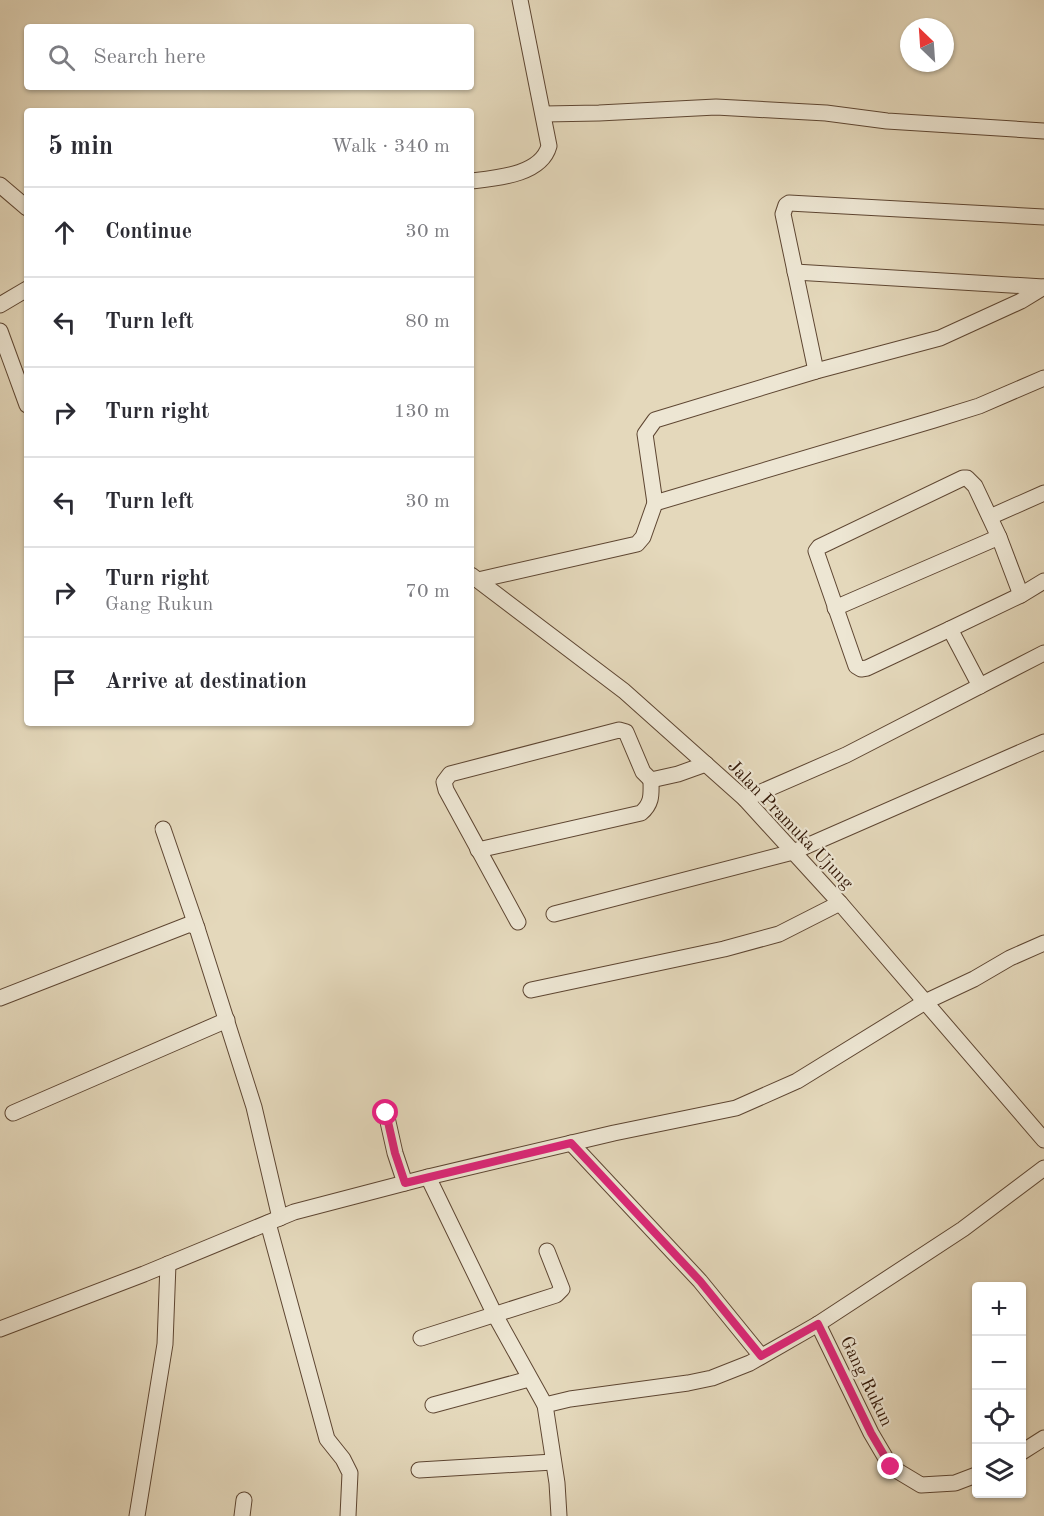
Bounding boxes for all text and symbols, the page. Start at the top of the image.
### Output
north arrow [900,18,954,72]
search box [24,24,474,90]
icon: search [45,41,78,74]
text: Search here [93,46,206,68]
text: 5 min [48,134,113,160]
text: Walk · 340 m [331,137,450,157]
icon: ahead [48,216,81,249]
text: Continue [105,221,192,243]
text: 30 m [405,222,450,242]
icon: left [48,306,81,339]
text: Turn left [105,311,194,333]
text: 80 m [405,312,450,332]
icon: right [48,396,81,429]
text: Turn right [105,401,209,423]
text: 130 m [394,402,450,422]
icon: left [48,486,81,519]
text: Turn left [105,491,194,513]
text: 30 m [405,492,450,512]
text: Turn right [105,568,209,590]
icon: right [48,576,81,609]
text: 70 m [405,582,450,602]
text: Gang Rukun [105,595,213,615]
icon: arrive [48,666,81,699]
text: Arrive at destination [105,671,307,693]
street label: Jalan Pramuka Ujung [724,757,857,893]
route start [372,1099,398,1125]
map controls [972,1282,1026,1498]
button: + [972,1282,1026,1336]
street label: Gang Rukun [837,1334,896,1429]
button: − [972,1336,1026,1390]
button: locate [972,1390,1026,1444]
button: layers [972,1444,1026,1498]
route end [877,1453,903,1479]

